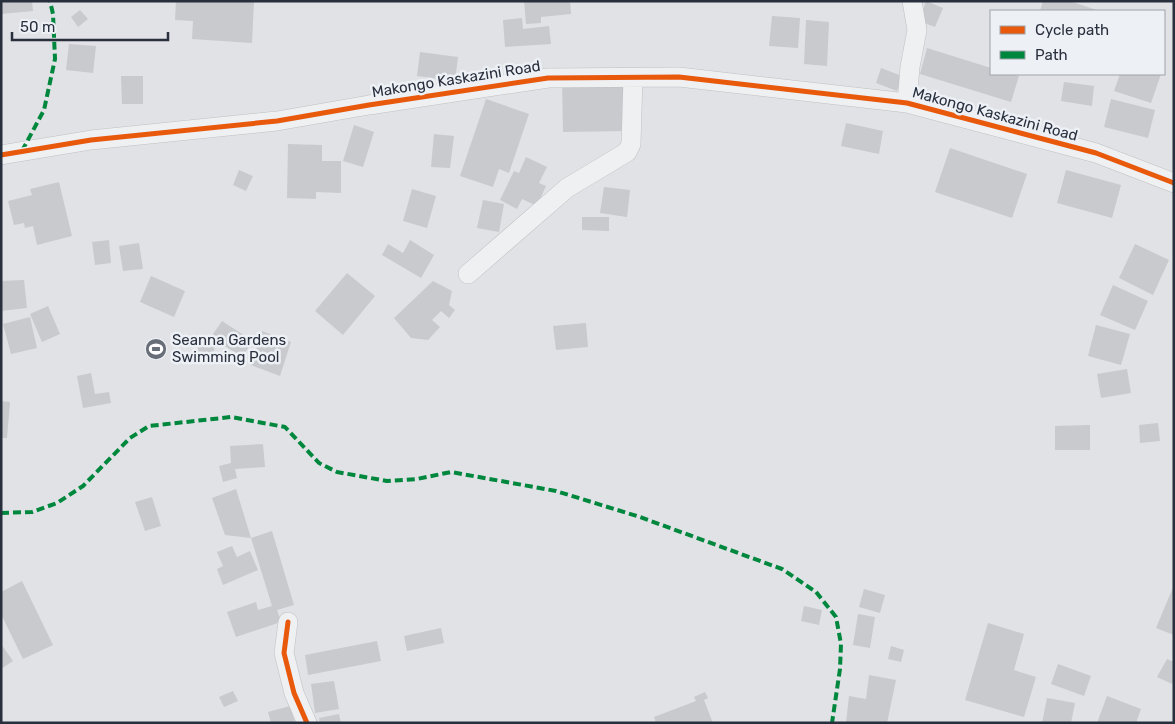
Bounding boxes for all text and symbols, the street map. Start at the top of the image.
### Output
scale bar [12,10,169,42]
legend [990,10,1165,75]
text: 50 m [20,18,55,36]
text: Cycle path [1035,21,1109,39]
text: Path [1035,46,1068,64]
street label: Makongo Kaskazini Road [370,57,542,101]
street label: Makongo Kaskazini Road [910,83,1080,145]
place label: Seanna Gardens Swimming Pool [172,331,287,366]
sports icon: Seanna Gardens Swimming Pool [144,337,168,361]

